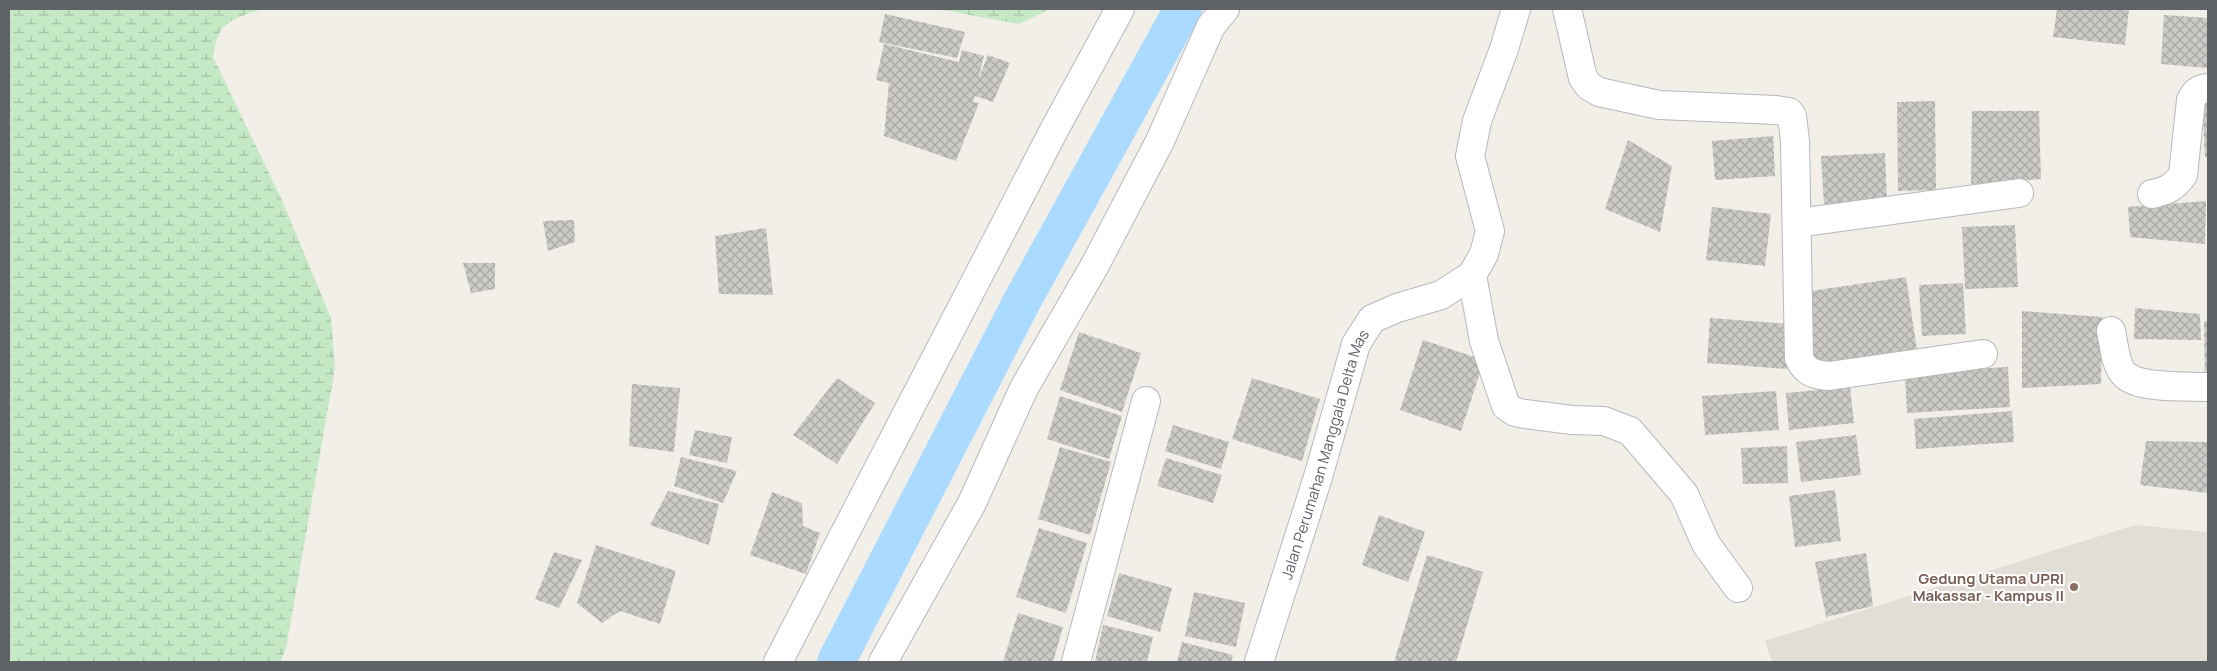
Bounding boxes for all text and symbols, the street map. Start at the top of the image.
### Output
street label: Jalan Perumahan Manggala Delta Mas [1276,325,1374,582]
place label: Gedung Utama UPRI Makassar - Kampus II [1913,568,2064,606]
marker: Gedung Utama UPRI Makassar - Kampus II [2068,581,2080,593]

